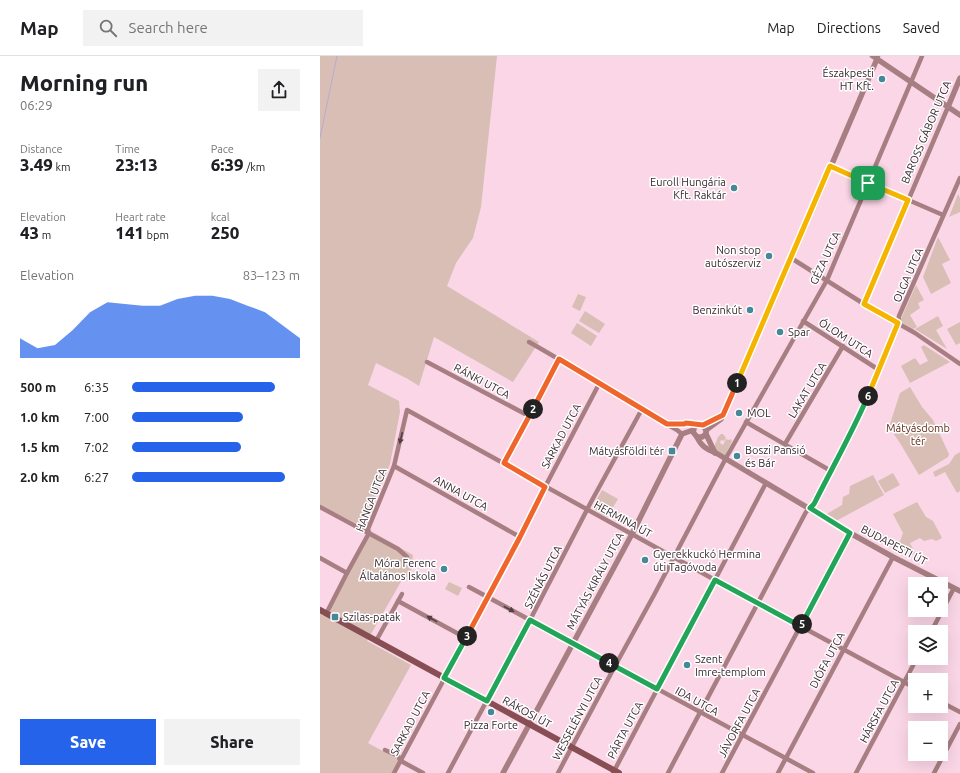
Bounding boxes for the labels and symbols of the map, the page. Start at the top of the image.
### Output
place label: Északpesti HT Kft. [823,66,874,92]
marker: Északpesti HT Kft. [877,74,887,84]
street label: BAROSS GÁBOR UTCA [898,78,953,185]
pin [851,166,885,200]
place label: Euroll Hungária Kft. Raktár [650,176,727,201]
marker: Euroll Hungária Kft. Raktár [729,183,739,193]
street label: GÉZA UTCA [807,228,843,286]
place label: Non stop autószerviz [705,244,761,269]
street label: OLGA UTCA [891,245,926,304]
marker: Non stop autószerviz [764,251,774,261]
place label: Benzinkút [693,304,743,316]
marker: Benzinkút [745,305,755,315]
street label: ÓLOM UTCA [817,315,877,360]
place label: Spar [788,326,811,338]
marker: Spar [775,327,785,337]
street label: LAKAT UTCA [786,359,829,420]
street label: RÁNKI UTCA [452,360,513,401]
pin: 1 [727,373,747,393]
pin: 6 [858,386,878,406]
pin: 2 [523,399,543,419]
street label: SARKAD UTCA [539,401,584,471]
place label: MOL [747,407,771,419]
marker: MOL [734,408,744,418]
park label: Mátyásdomb tér [886,422,950,447]
one-way arrow [397,432,403,444]
place label: Boszi Pansió és Bár [745,444,806,469]
place label: Mátyásföldi tér [589,445,665,457]
marker: Mátyásföldi tér [667,446,677,456]
marker: Boszi Pansió és Bár [732,451,742,461]
street label: HANGA UTCA [353,466,389,534]
street label: ANNA UTCA [432,473,491,513]
street label: HERMINA ÚT [592,497,654,540]
street label: BUDAPESTI ÚT [859,522,929,567]
street label: MÁTYÁS KIRÁLY UTCA [563,529,626,632]
street label: SZÉNÁS UTCA [521,542,564,611]
place label: Gyerekkuckó Hermina úti Tagóvoda [653,548,761,573]
marker: Gyerekkuckó Hermina úti Tagóvoda [640,555,650,565]
place label: Móra Ferenc Általános Iskola [360,557,436,582]
marker: Móra Ferenc Általános Iskola [439,564,449,574]
one-way arrow [503,605,515,612]
place label: Szilas-patak [343,611,401,623]
marker: Szilas-patak [330,612,340,622]
pin: 5 [792,614,812,634]
one-way arrow [426,616,438,623]
pin: 3 [457,626,477,646]
street label: DIÓFA UTCA [806,629,847,690]
pin: 4 [599,653,619,673]
place label: Szent Imre-templom [695,653,766,678]
marker: Szent Imre-templom [682,660,692,670]
street label: WESSELÉNYI UTCA [549,673,605,762]
street label: HÁRSFA UTCA [856,676,901,745]
street label: IDA UTCA [673,684,722,718]
street label: JÁVORFA UTCA [715,685,763,760]
street label: SARKAD UTCA [388,688,433,758]
street label: RÁKOSI ÚT [500,693,554,730]
street label: PÁRTA UTCA [604,698,645,761]
marker: Pizza Forte [486,707,496,717]
place label: Pizza Forte [464,719,518,731]

